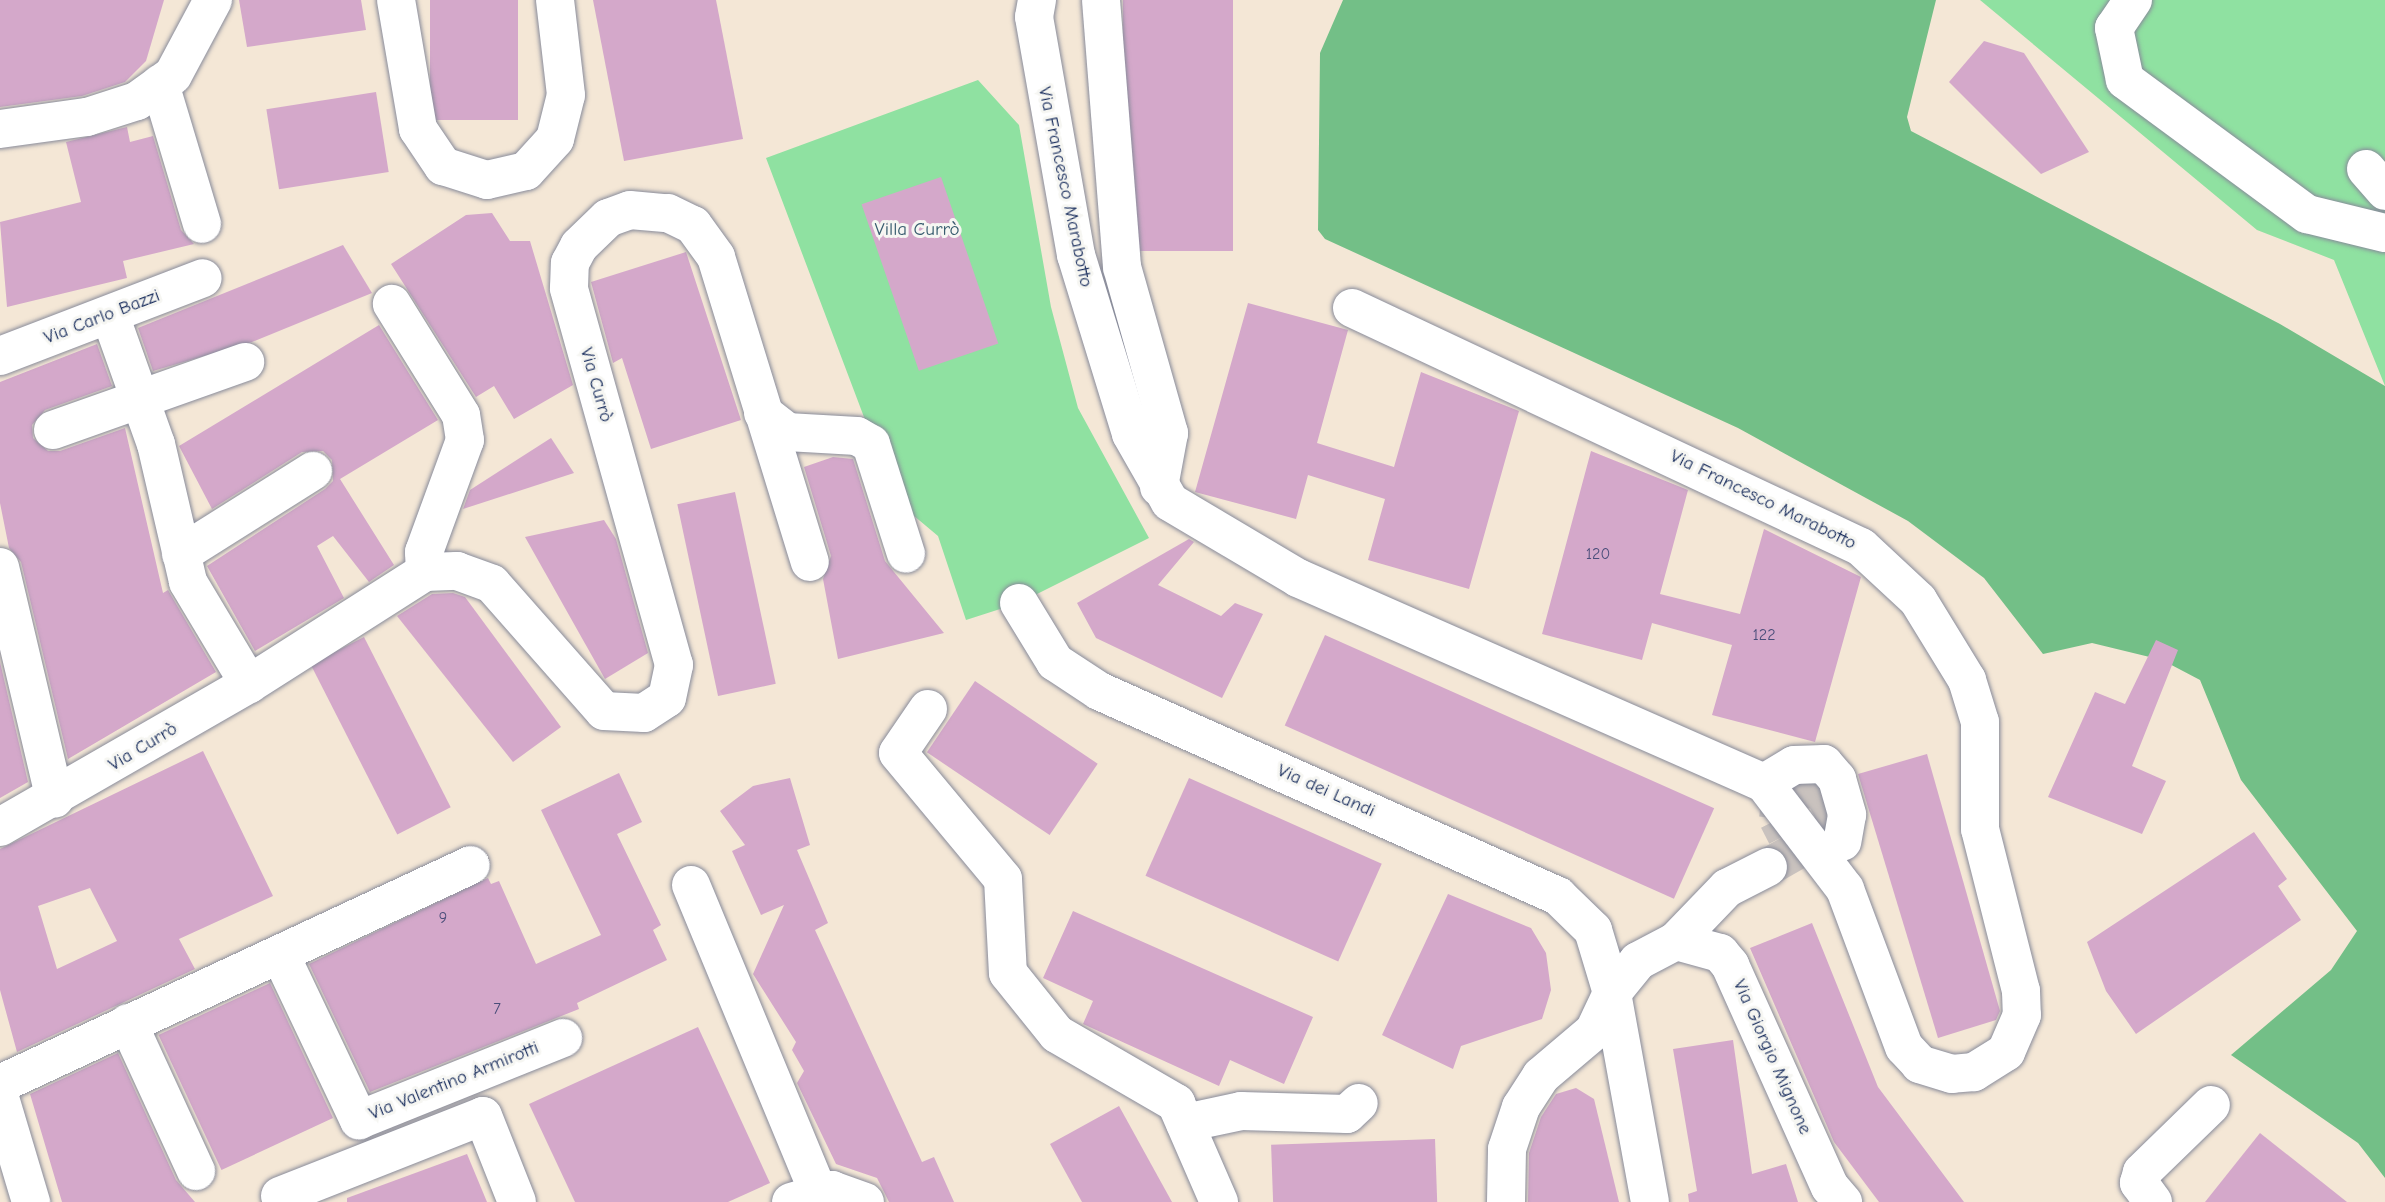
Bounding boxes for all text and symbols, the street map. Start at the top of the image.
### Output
street label: Via Francesco Marabotto [1033,85,1097,289]
park label: Villa Currò [875,219,959,241]
street label: Via Carlo Bazzi [41,284,163,350]
street label: Via Currò [574,345,618,425]
street label: Via Francesco Marabotto [1666,445,1860,555]
house number: 120 [1586,544,1610,564]
house number: 122 [1752,625,1776,645]
street label: Via Currò [104,718,182,776]
street label: Via dei Landi [1274,759,1378,823]
house number: 9 [439,908,447,928]
street label: Via Giorgio Mignone [1728,976,1816,1138]
house number: 7 [493,999,501,1019]
street label: Via Valentino Armirotti [366,1036,542,1126]

